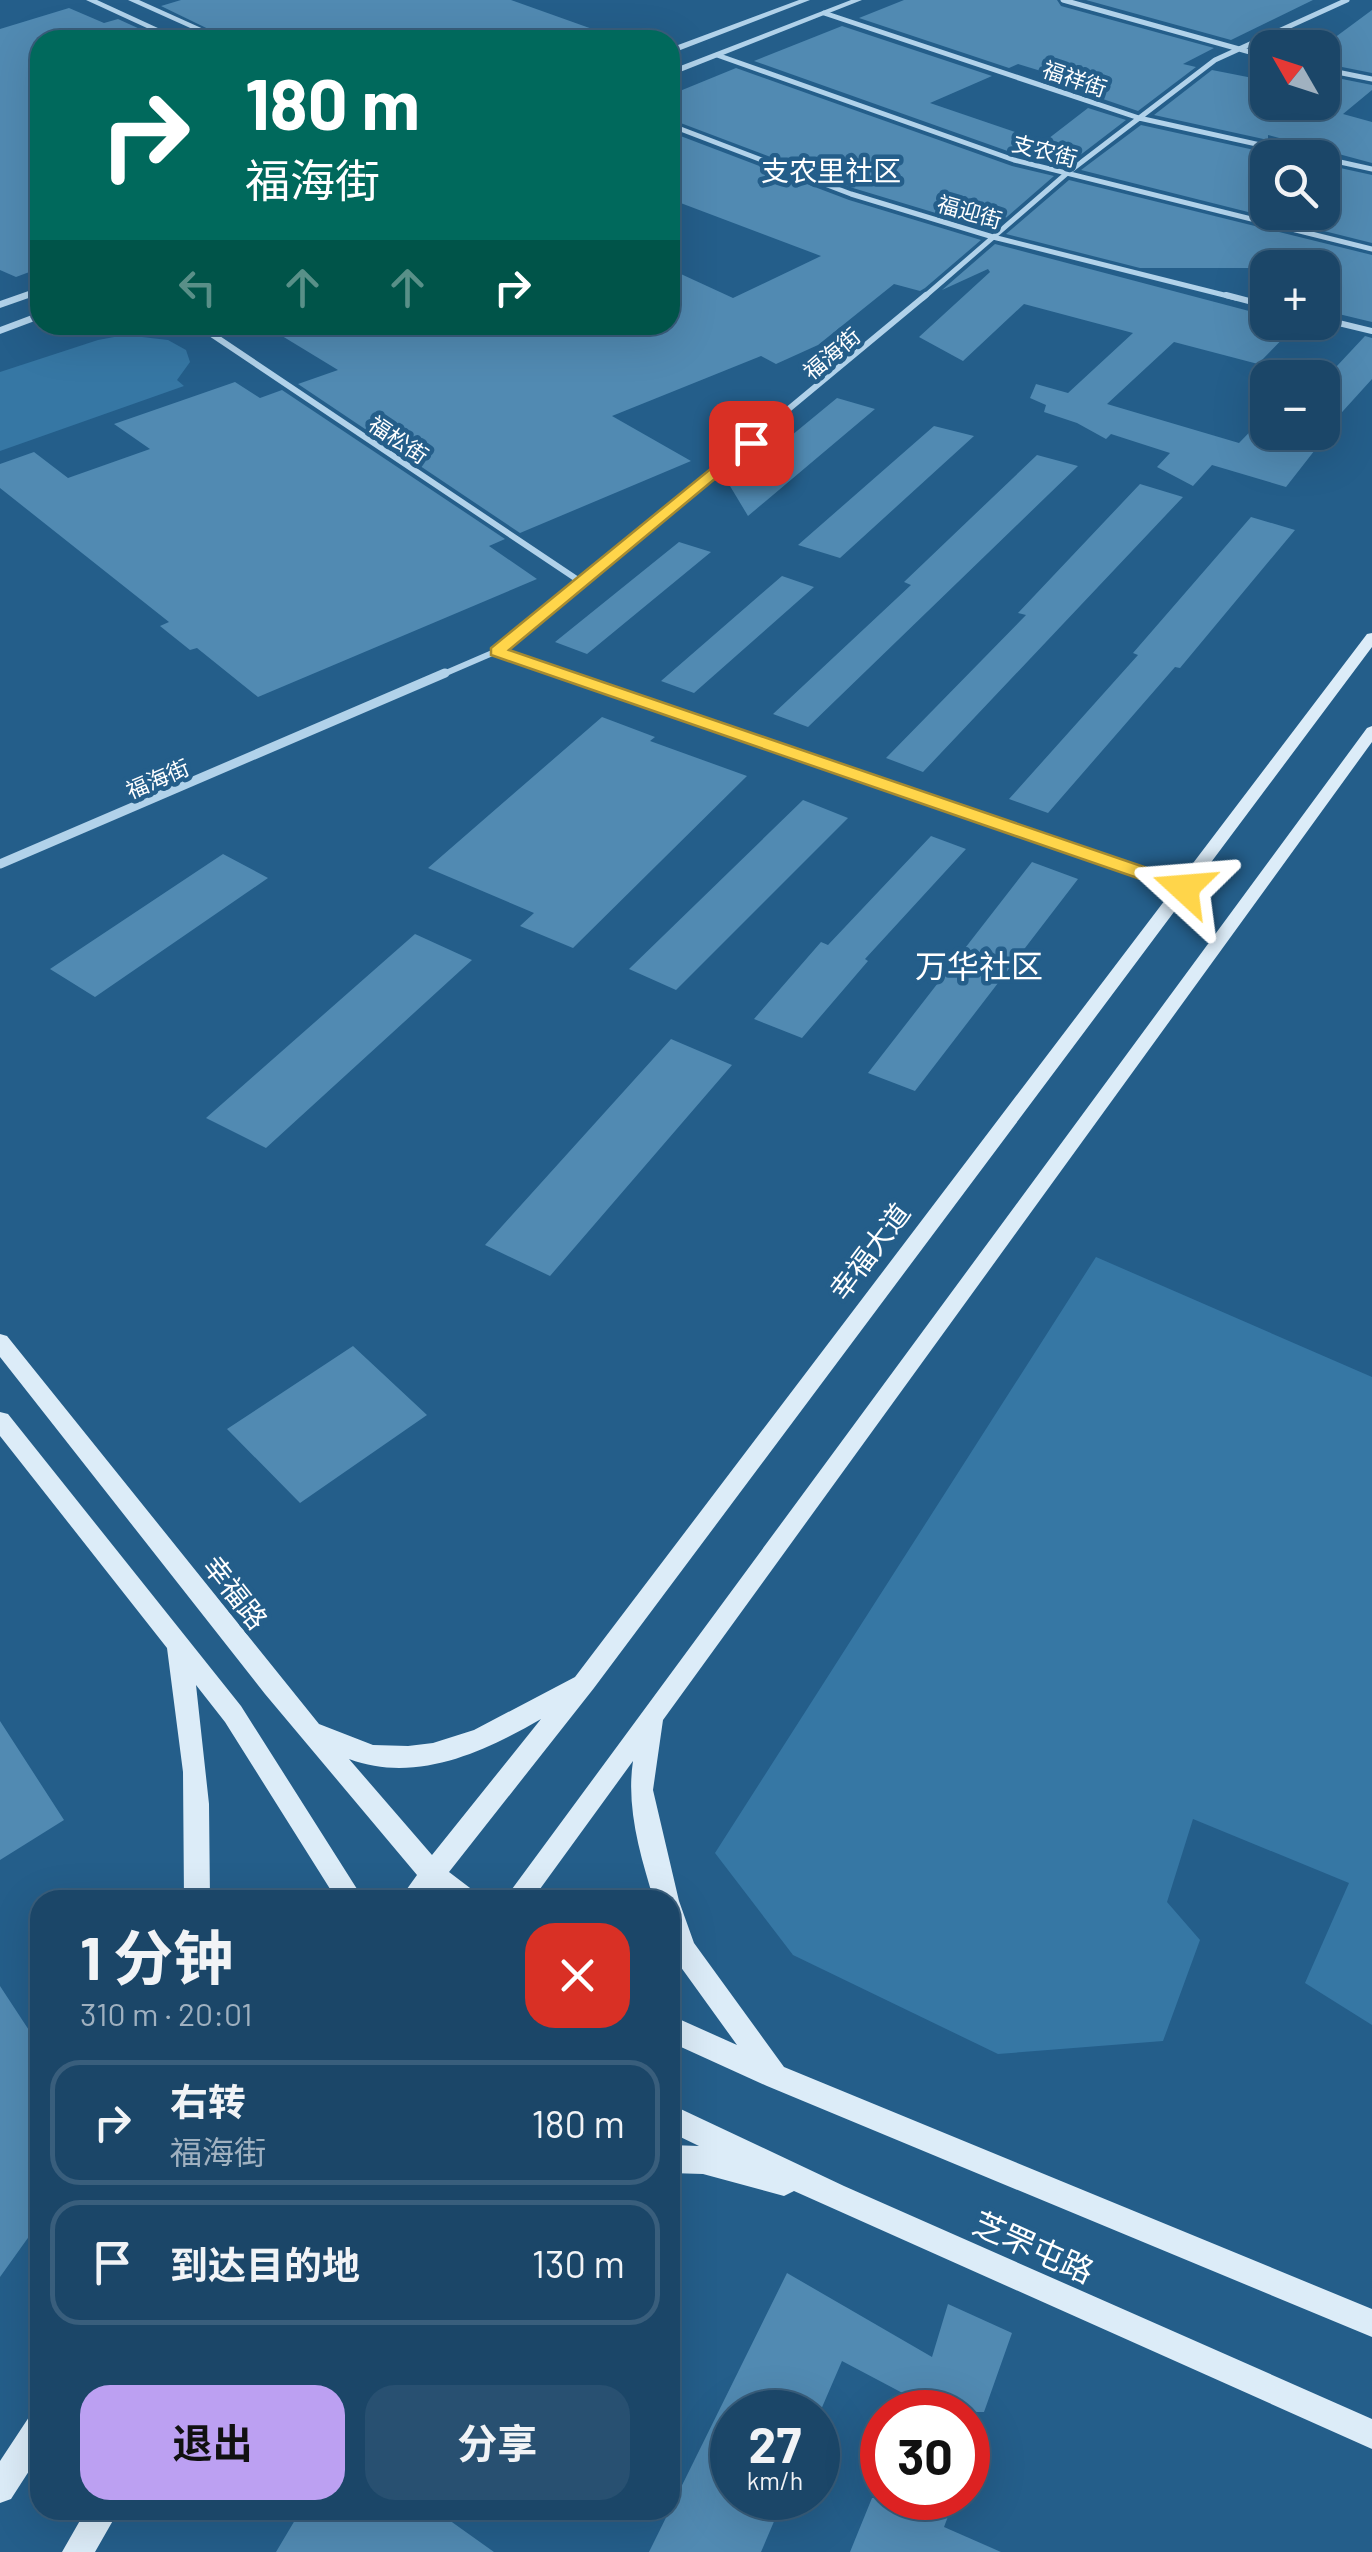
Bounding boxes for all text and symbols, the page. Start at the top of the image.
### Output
north arrow [1250,30,1340,120]
map controls [1250,30,1340,450]
street label: 福祥街 [1040,55,1110,101]
text: 180 m [245,60,420,144]
icon: right [80,70,210,200]
street label: 支农街 [1010,129,1080,171]
button: search [1250,140,1340,230]
text: 福海街 [245,152,380,206]
district label: 支农里社区 [761,153,901,187]
street label: 福迎街 [935,189,1005,233]
button: + [1250,250,1340,340]
icon: left [170,260,225,315]
icon: ahead [275,260,330,315]
icon: ahead [380,260,435,315]
icon: right [485,260,540,315]
street label: 福海街 [797,322,865,384]
button: − [1250,360,1340,450]
pin [709,401,794,486]
street label: 福松街 [364,410,434,468]
icon: arrive [724,416,779,471]
street label: 福海街 [122,753,192,803]
position arrow [1132,836,1236,940]
district label: 万华社区 [915,946,1043,984]
street label: 幸福大道 [822,1196,916,1306]
street label: 幸福路 [197,1548,275,1636]
text: 1 分钟 [80,1920,233,1992]
button: close [525,1923,630,2028]
text: 310 m · 20:01 [80,1994,252,2032]
text: 右转 [170,2078,246,2124]
icon: right [85,2095,140,2150]
text: 180 m [531,2100,625,2146]
text: 福海街 [170,2132,266,2170]
street label: 芝罘屯路 [968,2203,1100,2289]
icon: arrive [85,2235,140,2290]
text: 130 m [532,2240,625,2286]
text: 到达目的地 [170,2241,360,2287]
button: 退出 [80,2385,345,2500]
button: 分享 [365,2385,630,2500]
speed limit sign: 30 [860,2390,990,2520]
text: 27 [749,2413,801,2473]
text: km/h [747,2465,803,2495]

